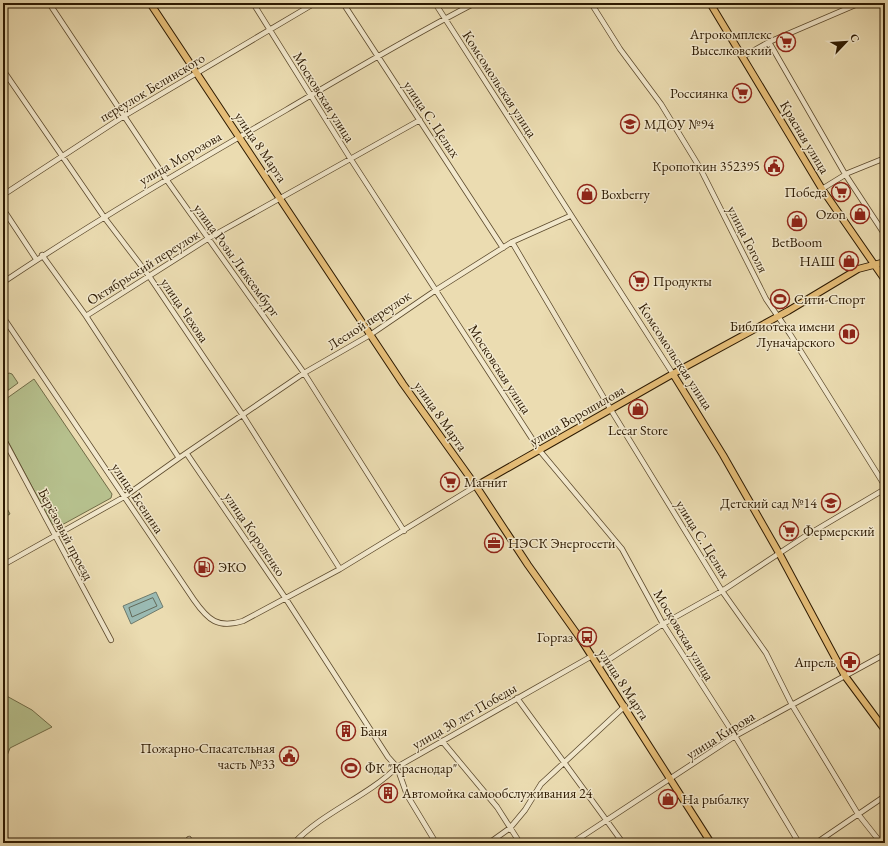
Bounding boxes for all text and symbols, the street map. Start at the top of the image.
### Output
north arrow [826,22,866,62]
place label: Агрокомплекс Выселковский [689,25,773,59]
street label: Комсомольская улица [459,27,541,141]
supermarket icon: Агрокомплекс Выселковский [775,31,797,53]
text: С [847,31,863,44]
street label: переулок Белинского [96,48,208,126]
street label: Московская улица [289,48,359,146]
street label: улица С. Целых [400,77,464,161]
supermarket icon: Россиянка [731,82,753,104]
place label: Россиянка [670,84,728,102]
street label: Красная улица [776,97,834,177]
street label: улица 8 Марта [231,108,291,186]
school or university icon: МДОУ №94 [619,113,641,135]
place label: МДОУ №94 [644,115,714,133]
street label: улица Морозова [135,127,225,189]
public building icon: Кропоткин 352395 [763,155,785,177]
place label: Кропоткин 352395 [652,157,760,175]
supermarket icon: Победа [830,181,852,203]
shop icon: Boxberry [576,183,598,205]
place label: Победа [784,183,827,201]
place label: Boxberry [601,185,651,203]
street label: улица Розы Люксембург [190,200,284,320]
street label: улица Гоголя [723,202,773,276]
shop icon: Ozon [849,203,871,225]
place label: Ozon [816,205,847,223]
shop icon: BetBoom [786,210,808,232]
street label: Октябрьский переулок [83,225,203,309]
place label: BetBoom [771,233,823,251]
shop icon: НАШ [838,250,860,272]
place label: НАШ [799,252,836,270]
supermarket icon: Продукты [628,270,650,292]
place label: Продукты [653,272,712,290]
street label: улица Чехова [157,274,213,346]
street label: Лесной переулок [324,286,415,354]
sports icon: Сити-Спорт [769,288,791,310]
place label: Сити-Спорт [794,290,865,308]
street label: Комсомольская улица [635,299,717,413]
place label: Библиотека имени Луначарского [730,317,836,351]
street label: Московская улица [464,321,536,418]
library icon: Библиотека имени Луначарского [838,323,860,345]
street label: улица 8 Марта [410,377,472,455]
street label: улица Ворошилова [526,380,628,450]
shop icon: Lecar Store [627,398,649,420]
place label: Lecar Store [608,421,669,439]
street label: улица Есенина [108,459,168,537]
supermarket icon: Магнит [439,471,461,493]
place label: Магнит [464,473,508,491]
street label: Берёзовый проезд [34,485,98,584]
street label: улица Короленко [220,488,290,580]
school or university icon: Детский сад №14 [820,492,842,514]
place label: Детский сад №14 [720,494,817,512]
street label: улица С. Целых [672,496,734,582]
supermarket icon: Фермерский [778,520,800,542]
place label: Фермерский [803,522,875,540]
office icon: НЭСК Энергосети [483,532,505,554]
place label: НЭСК Энергосети [508,534,616,552]
fuel station icon: ЭКО [193,556,215,578]
place label: ЭКО [218,558,247,576]
street label: Московская улица [650,586,719,684]
bus stop icon: Горгаз [576,626,598,648]
place label: Горгаз [537,628,573,646]
street label: улица 8 Марта [594,645,654,723]
pharmacy icon: Апрель [839,651,861,673]
place label: Апрель [793,653,836,671]
street label: улица 30 лет Победы [408,678,520,753]
street label: улица Кирова [682,707,758,763]
building icon: Баня [335,720,357,742]
place label: Баня [360,722,387,740]
place label: Пожарно-Спасательная часть №33 [140,739,275,773]
public building icon: Пожарно-Спасательная часть №33 [278,745,300,767]
sports icon: ФК "Краснодар" [340,757,362,779]
place label: ФК "Краснодар" [365,759,457,777]
building icon: Автомойка самообслуживания 24 [377,782,399,804]
place label: Автомойка самообслуживания 24 [401,784,593,802]
shop icon: На рыбалку [657,788,679,810]
place label: На рыбалку [682,790,750,808]

